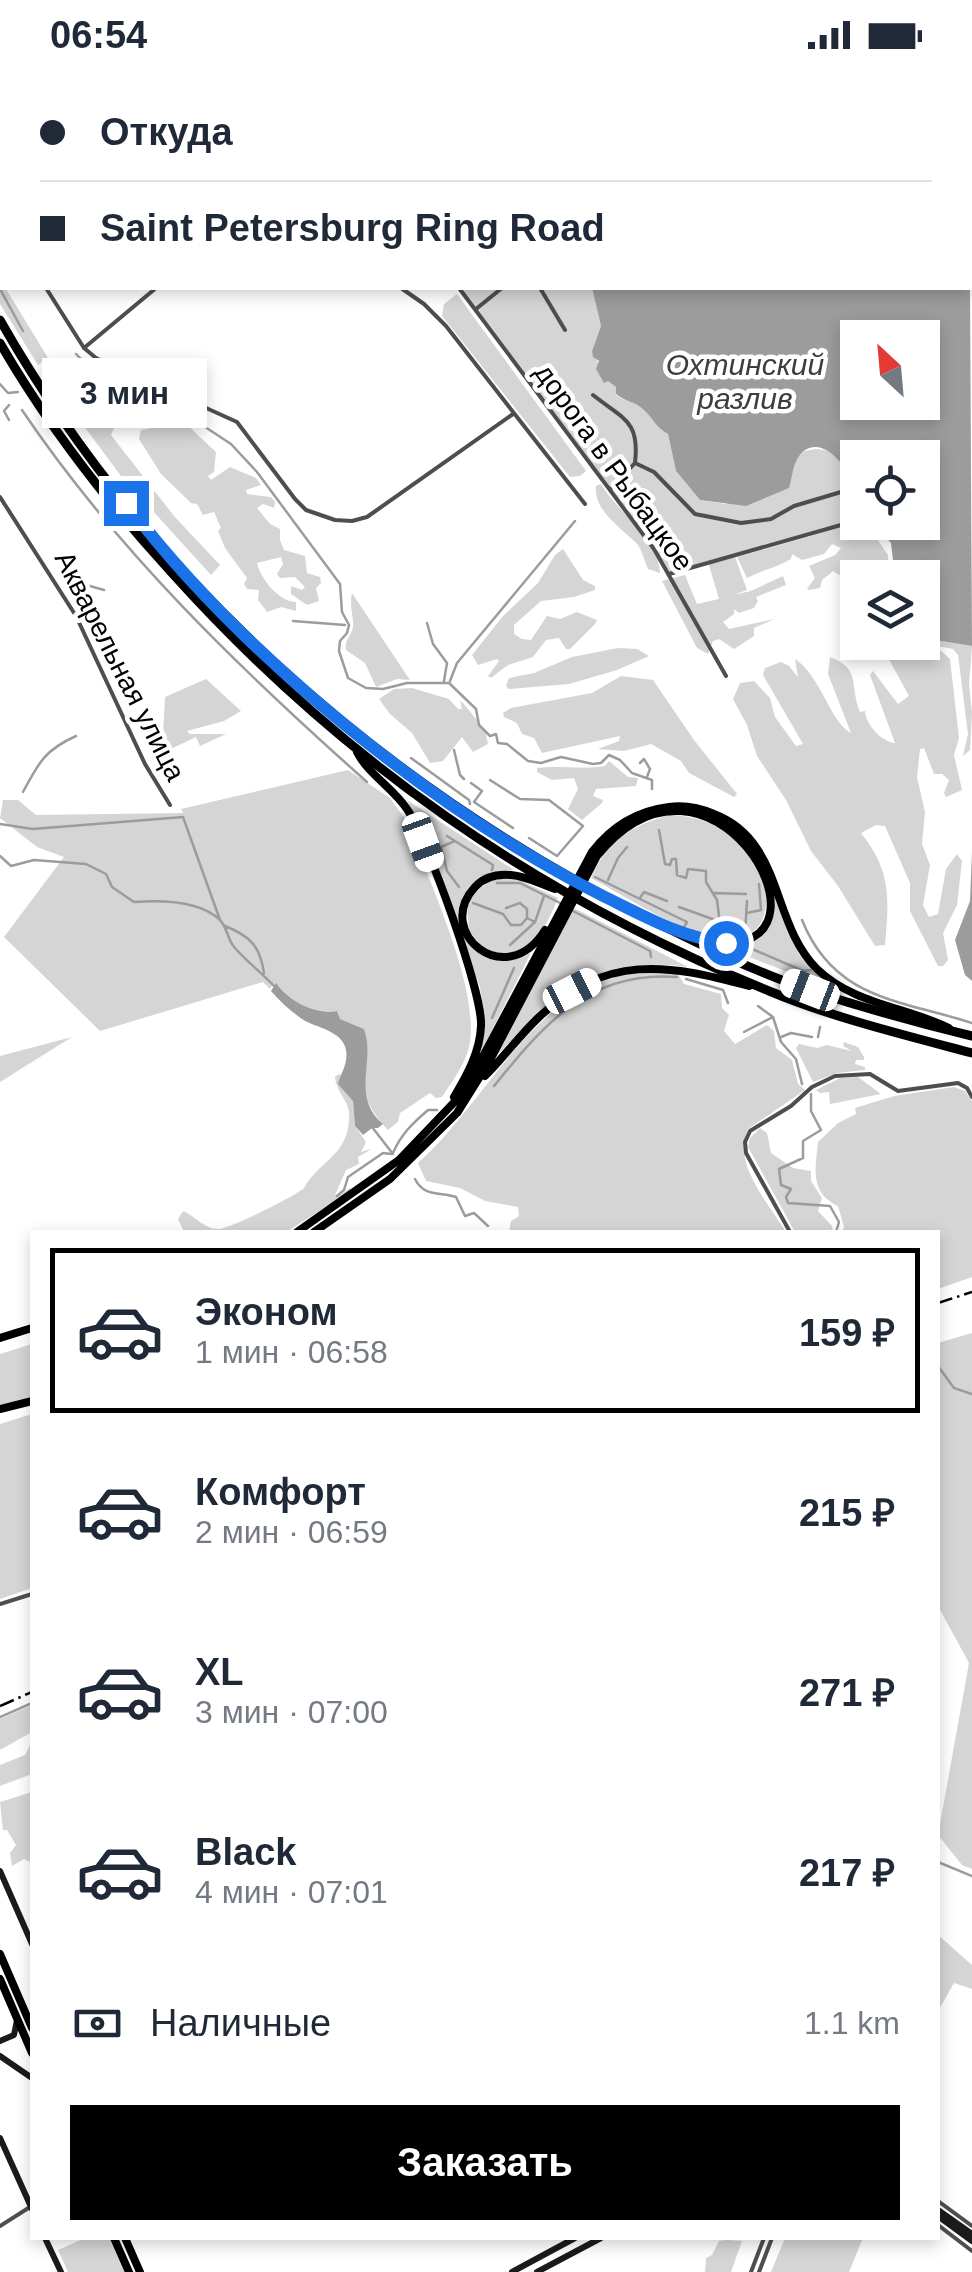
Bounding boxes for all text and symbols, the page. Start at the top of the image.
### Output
text: 06:54 [50,14,147,56]
text: Откуда [100,111,233,153]
text: Saint Petersburg Ring Road [100,207,605,249]
north arrow [840,320,940,420]
map controls [840,320,940,660]
water label: Охтинский разлив [666,348,825,415]
callout: 3 мин [44,358,208,428]
street label: дорога в Рыбацкое [529,358,699,576]
text: 3 мин [80,375,169,411]
button: locate [840,440,940,540]
route end [104,481,149,526]
street label: Акварельная улица [49,546,191,786]
button: layers [840,560,940,660]
car [399,809,447,875]
route start [704,921,749,966]
car [538,964,606,1018]
car [777,965,843,1015]
icon: car [75,1286,165,1376]
text: Эконом [195,1291,338,1333]
text: 159 ₽ [799,1312,895,1354]
text: 1 мин · 06:58 [195,1334,388,1370]
icon: car [75,1466,165,1556]
text: Комфорт [195,1471,366,1513]
text: 215 ₽ [799,1492,895,1534]
text: 2 мин · 06:59 [195,1514,388,1550]
icon: car [75,1646,165,1736]
text: XL [195,1651,244,1693]
text: 271 ₽ [799,1672,895,1714]
text: 3 мин · 07:00 [195,1694,388,1730]
icon: car [75,1826,165,1916]
text: Black [195,1831,296,1873]
text: 217 ₽ [799,1852,895,1894]
text: 4 мин · 07:01 [195,1874,388,1910]
icon: cash [70,1996,125,2051]
text: Наличные [150,2002,331,2044]
text: 1.1 km [804,2005,900,2041]
button: Заказать [70,2105,900,2220]

